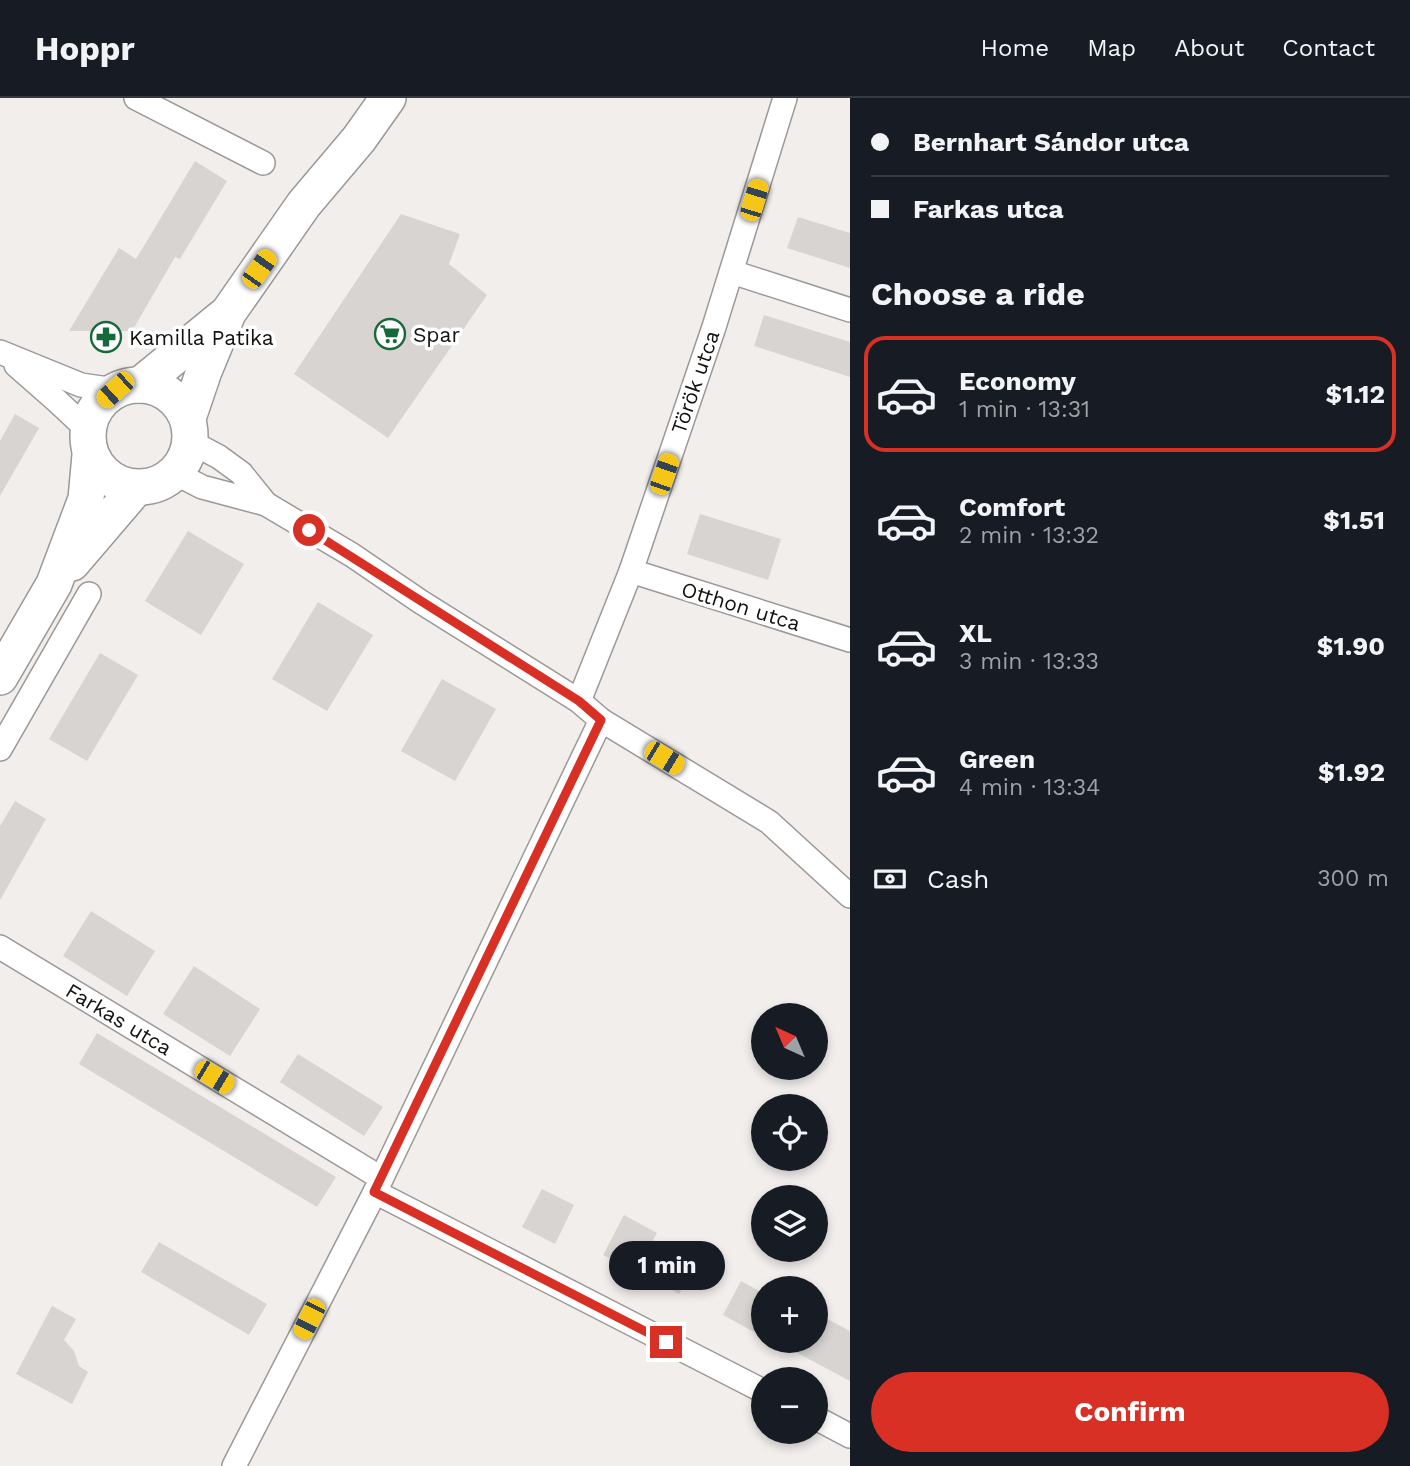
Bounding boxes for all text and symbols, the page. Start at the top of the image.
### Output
text: Hoppr [35,29,135,68]
text: Home [981,34,1049,62]
text: Map [1087,34,1136,62]
text: About [1174,34,1244,62]
text: Contact [1282,34,1375,62]
text: Bernhart Sándor utca [913,127,1189,157]
car [738,177,771,223]
text: Farkas utca [913,194,1064,224]
car [239,246,280,292]
text: Choose a ride [871,275,1085,313]
supermarket icon: Spar [373,317,407,351]
pharmacy icon: Kamilla Patika [89,320,123,354]
place label: Spar [413,322,460,347]
place label: Kamilla Patika [129,325,274,350]
street label: Török utca [666,327,724,437]
icon: car [875,363,938,426]
text: Economy [959,366,1076,396]
car [93,368,138,412]
text: $1.12 [1326,379,1385,409]
text: 1 min · 13:31 [959,396,1090,423]
car [648,451,681,497]
icon: car [875,489,938,552]
text: Comfort [959,492,1065,522]
text: $1.51 [1323,505,1385,535]
route start [293,514,325,546]
text: 2 min · 13:32 [959,522,1099,549]
street label: Otthon utca [678,576,804,636]
icon: car [875,615,938,678]
text: XL [959,618,992,648]
text: $1.90 [1317,631,1385,661]
text: 3 min · 13:33 [959,648,1099,675]
car [641,738,688,778]
icon: car [875,741,938,804]
text: Green [959,744,1035,774]
text: $1.92 [1318,757,1385,787]
text: 4 min · 13:34 [959,774,1100,801]
icon: cash [871,860,909,898]
text: Cash [927,864,989,894]
text: 300 m [1317,865,1389,892]
street label: Farkas utca [61,978,177,1061]
north arrow [751,1003,828,1080]
map controls [751,1003,828,1444]
car [191,1057,238,1097]
button: locate [751,1094,828,1171]
button: layers [751,1185,828,1262]
callout: 1 min [608,1240,724,1290]
text: 1 min [637,1252,697,1279]
button: + [751,1276,828,1353]
car [291,1296,328,1342]
route end [650,1326,682,1358]
button: − [751,1367,828,1444]
button: Confirm [871,1372,1389,1452]

